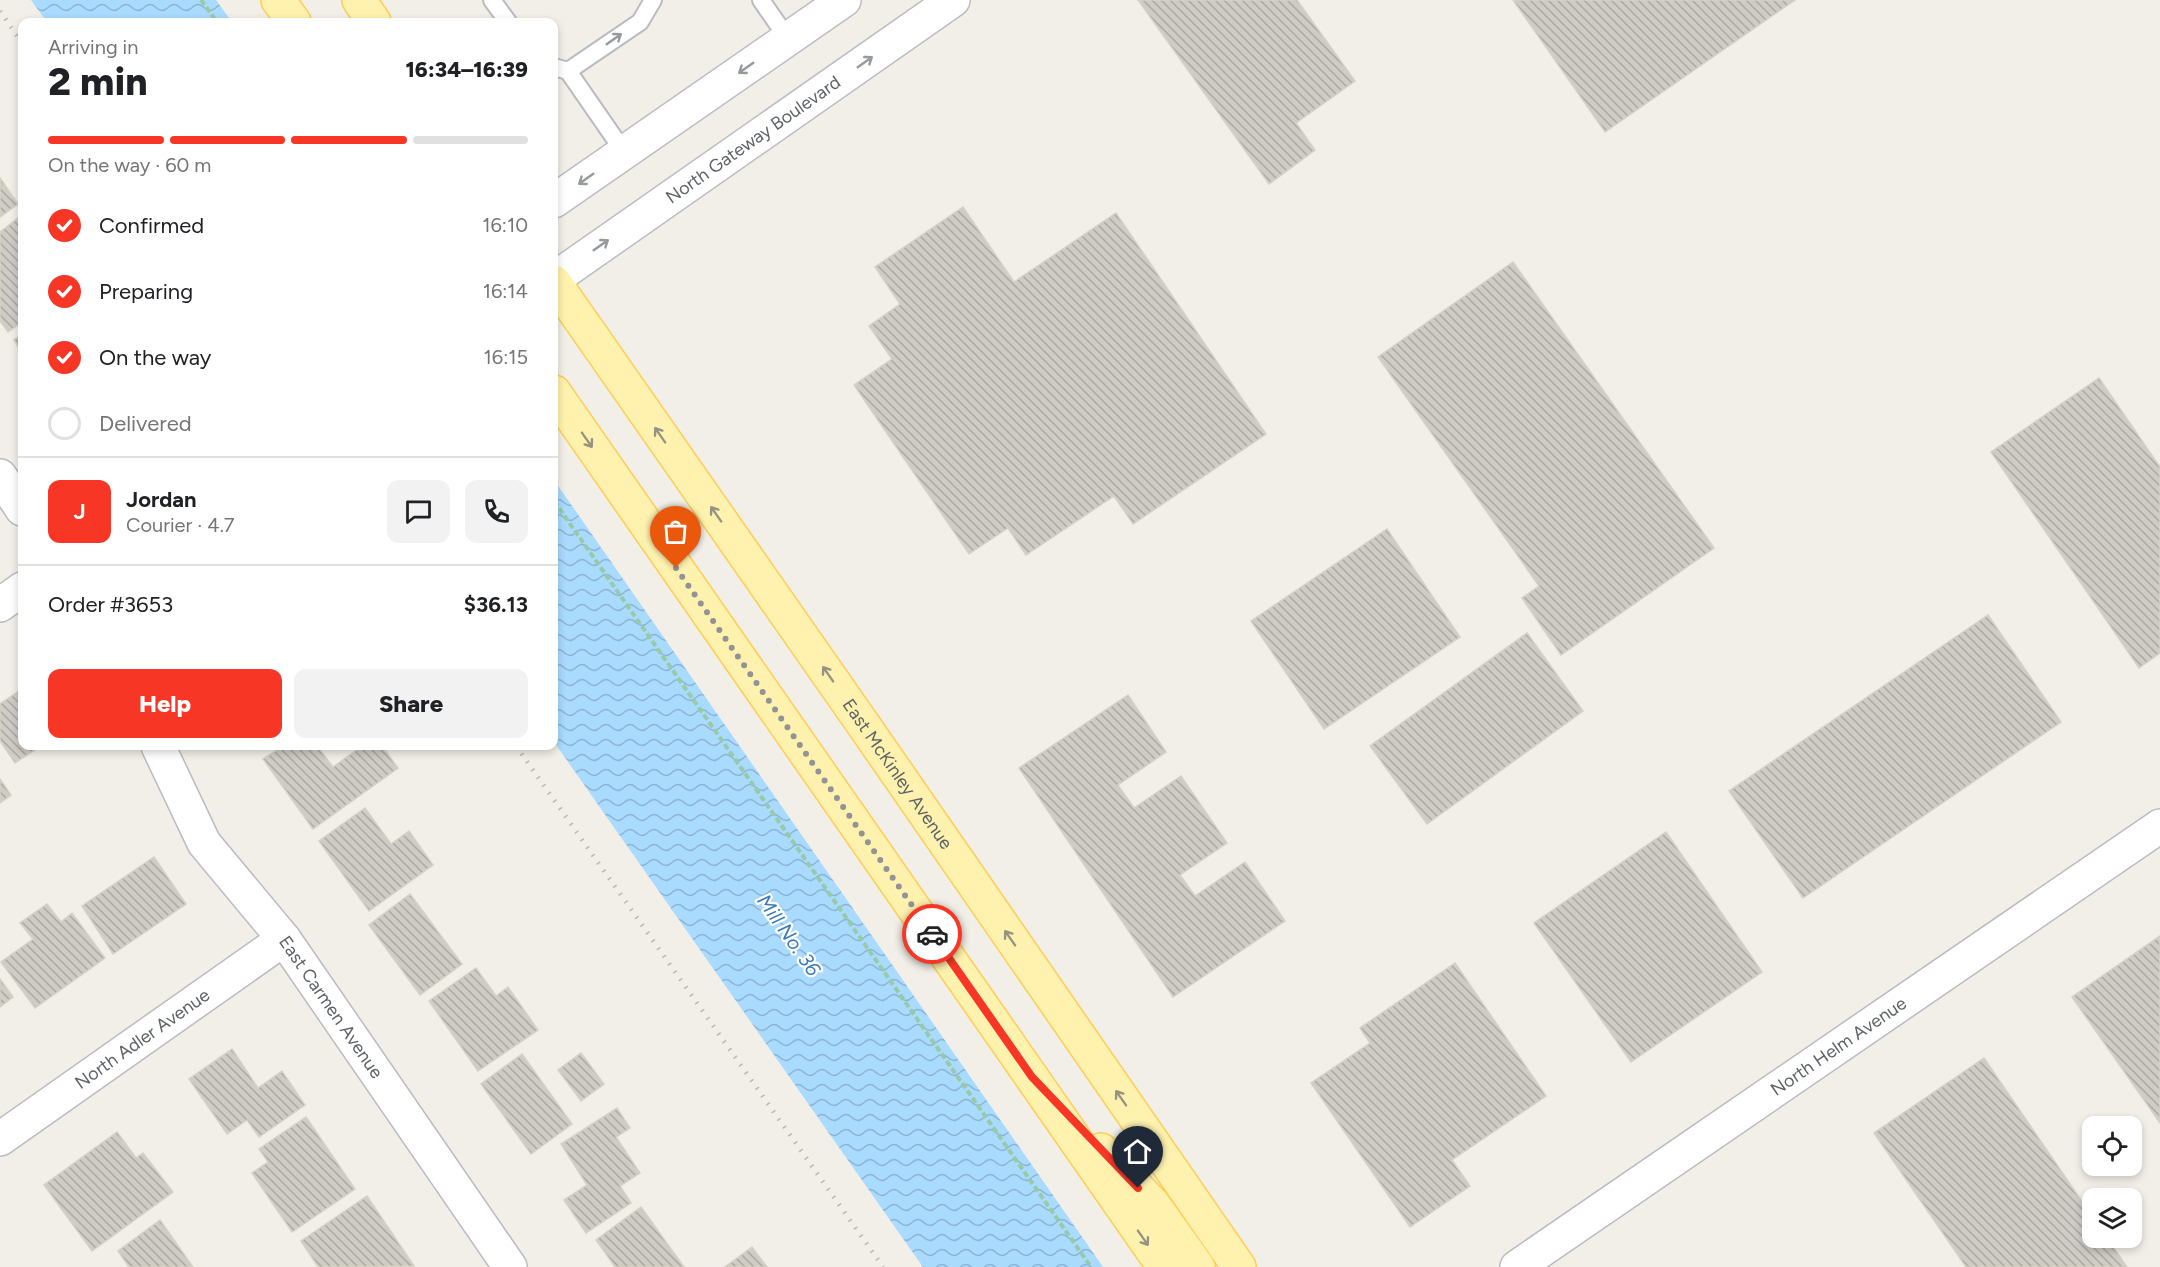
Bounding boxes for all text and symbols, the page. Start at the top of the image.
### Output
one-way arrow [606,33,622,45]
text: Arriving in [48,35,138,59]
text: 16:34–16:39 [405,56,528,83]
one-way arrow [856,56,872,68]
text: 2 min [48,58,148,105]
one-way arrow [738,62,755,74]
street label: North Gateway Boulevard [662,71,845,208]
text: On the way · 60 m [48,153,211,177]
one-way arrow [578,173,594,185]
icon: check [48,209,81,242]
text: Confirmed [99,212,204,239]
text: 16:10 [482,213,528,237]
one-way arrow [593,239,609,251]
icon: check [48,275,81,308]
text: Preparing [99,278,193,305]
text: 16:14 [483,279,528,303]
icon: check [48,341,81,374]
text: On the way [99,344,211,371]
text: 16:15 [484,345,528,369]
text: Delivered [99,410,192,437]
one-way arrow [654,427,666,443]
one-way arrow [581,432,593,448]
button: chat [387,480,450,543]
button: phone [465,480,528,543]
text: Jordan [126,486,197,513]
text: J [73,498,86,525]
pin [650,506,701,568]
one-way arrow [710,507,722,523]
text: Courier · 4.7 [126,513,235,537]
icon: bag [659,515,692,548]
text: Order #3653 [48,591,173,618]
text: $36.13 [464,591,528,618]
one-way arrow [822,666,834,683]
button: Help [48,669,282,738]
button: Share [294,669,528,738]
street label: East McKinley Avenue [838,695,957,854]
water label: Mill No. 36 [752,890,826,981]
courier [902,904,962,964]
icon: car [916,918,949,951]
one-way arrow [1004,930,1016,947]
street label: East Carmen Avenue [274,932,388,1083]
street label: North Adler Avenue [71,984,214,1094]
street label: North Helm Avenue [1767,992,1911,1101]
one-way arrow [1115,1091,1127,1107]
map controls [2082,1116,2142,1248]
button: locate [2082,1116,2142,1176]
pin [1112,1126,1163,1188]
icon: home [1121,1135,1154,1168]
button: layers [2082,1188,2142,1248]
one-way arrow [1137,1229,1149,1245]

